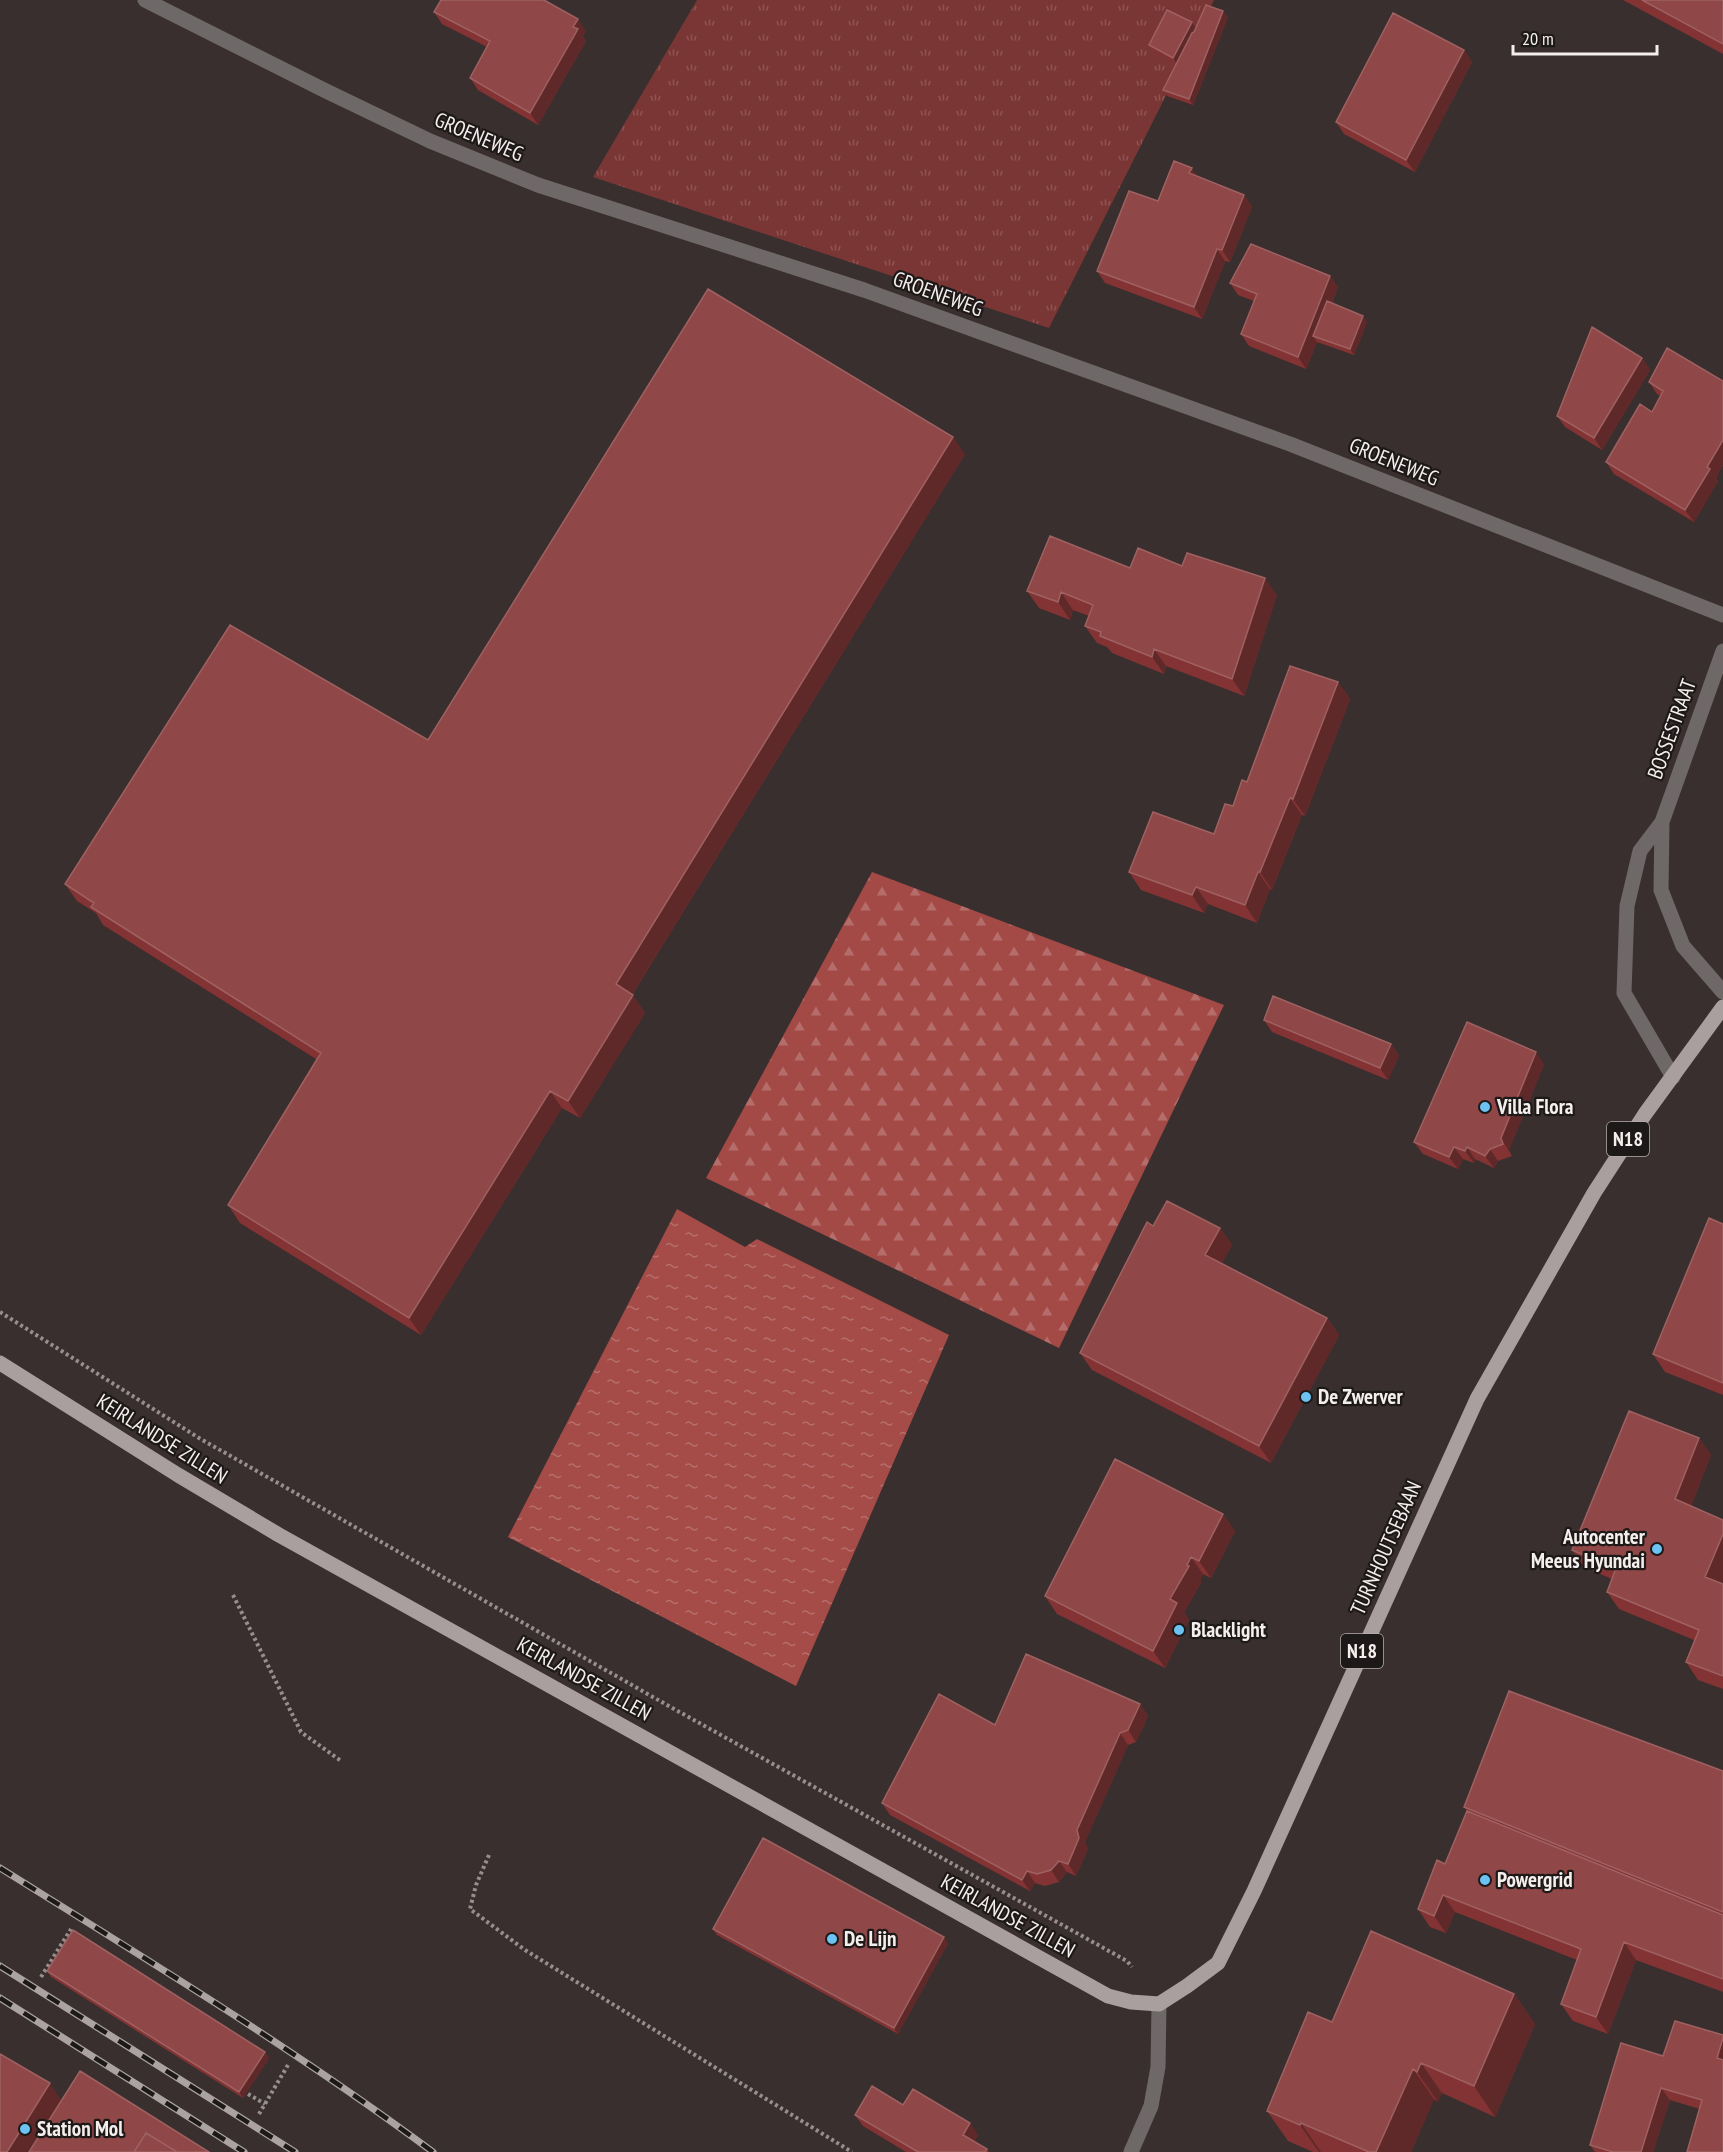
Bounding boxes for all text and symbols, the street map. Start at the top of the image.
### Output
scale bar [1513,18,1657,56]
text: 20 m [1522,27,1554,50]
street label: GROENEWEG [431,106,528,167]
street label: GROENEWEG [889,265,987,322]
street label: GROENEWEG [1345,431,1443,492]
street label: BOSSESTRAAT [1641,675,1702,783]
place label: Villa Flora [1496,1093,1574,1120]
marker: Villa Flora [1478,1100,1492,1114]
road number: N18 [1607,1122,1649,1156]
place label: De Zwerver [1318,1383,1403,1410]
street label: KEIRLANDSE ZILLEN [92,1388,233,1490]
marker: De Zwerver [1299,1390,1313,1404]
street label: TURNHOUTSEBAAN [1344,1477,1427,1619]
place label: Autocenter Meeus Hyundai [1531,1523,1646,1574]
marker: Autocenter Meeus Hyundai [1650,1542,1664,1556]
place label: Blacklight [1191,1616,1266,1643]
marker: Blacklight [1172,1623,1186,1637]
street label: KEIRLANDSE ZILLEN [512,1631,656,1727]
road number: N18 [1341,1634,1383,1668]
place label: Powergrid [1497,1866,1573,1893]
street label: KEIRLANDSE ZILLEN [936,1868,1080,1964]
marker: Powergrid [1478,1873,1492,1887]
place label: De Lijn [844,1925,896,1952]
marker: De Lijn [825,1932,839,1946]
place label: Station Mol [37,2115,124,2142]
marker: Station Mol [18,2122,32,2136]

